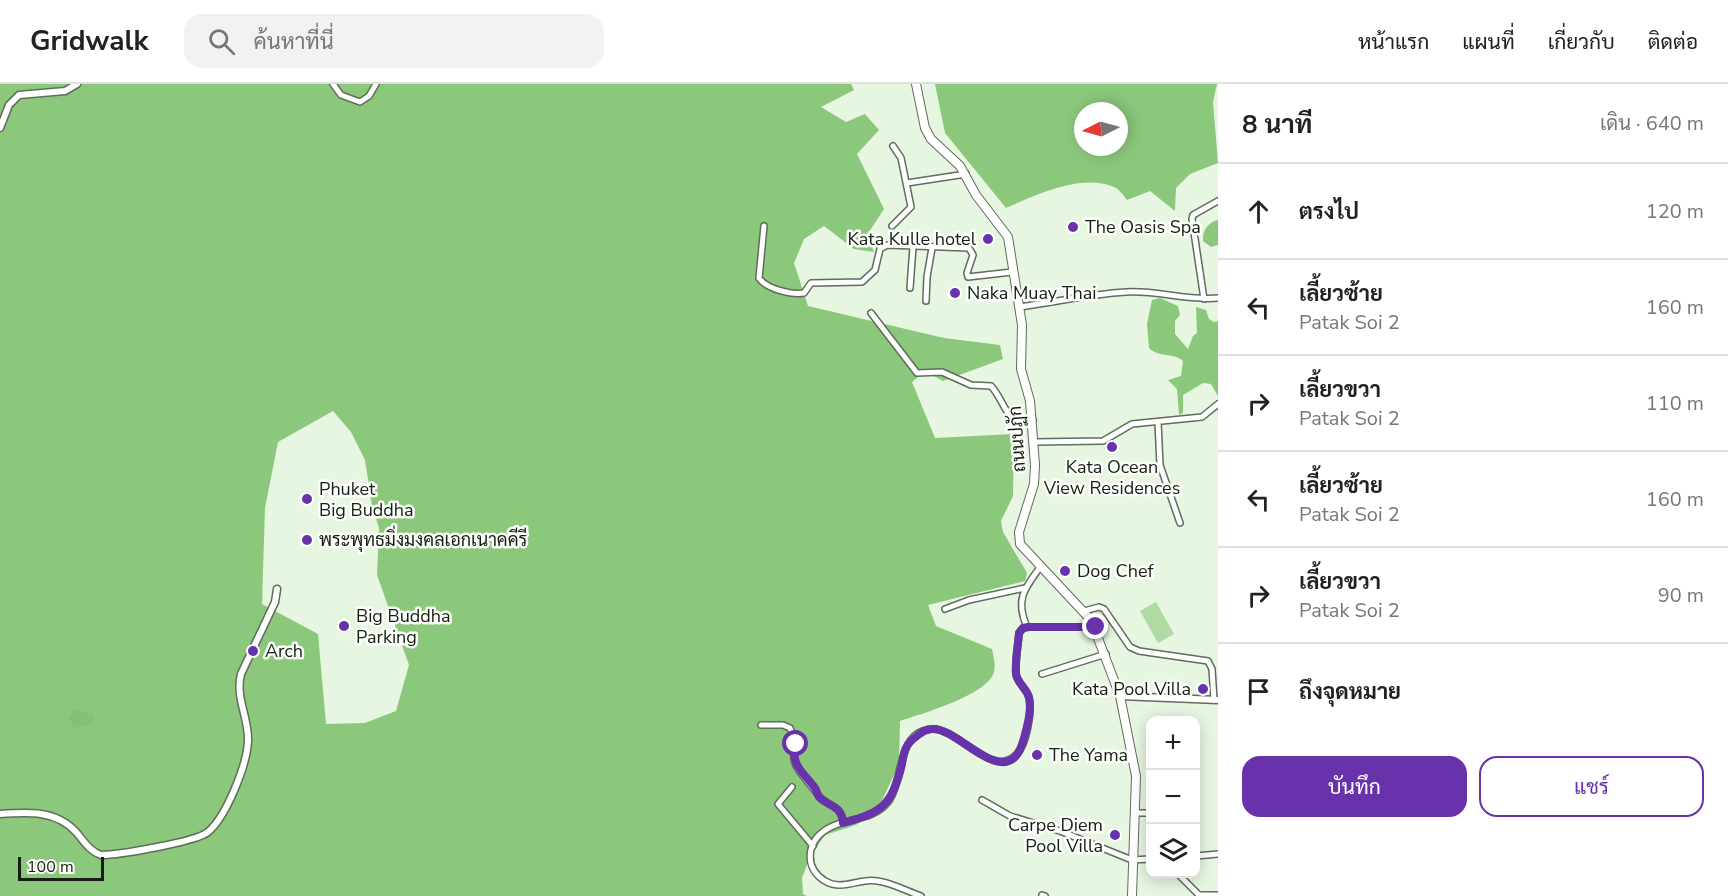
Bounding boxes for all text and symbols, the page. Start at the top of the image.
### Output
search box [184,14,604,68]
text: Gridwalk [30,22,148,60]
icon: search [205,25,238,58]
text: ค้นหาที่นี่ [253,27,334,57]
text: หน้าแรก [1358,28,1429,56]
text: แผนที่ [1462,28,1515,56]
text: เกี่ยวกับ [1548,28,1615,56]
text: ติดต่อ [1648,28,1698,56]
north arrow [1074,102,1128,156]
text: 8 นาที [1242,107,1312,142]
text: เดิน · 640 m [1600,110,1704,137]
icon: ahead [1242,195,1275,228]
text: ตรงไป [1299,197,1359,227]
text: 120 m [1646,198,1704,225]
place label: The Oasis Spa [1085,215,1201,239]
marker: The Oasis Spa [1066,220,1080,234]
place label: Kata Kulle hotel [848,227,977,251]
marker: Kata Kulle hotel [981,232,995,246]
text: เลี้ยวซ้าย [1299,279,1383,309]
place label: Naka Muay Thai [967,281,1097,305]
marker: Naka Muay Thai [948,286,962,300]
icon: left [1242,291,1275,324]
text: 160 m [1646,294,1704,321]
text: Patak Soi 2 [1299,309,1400,336]
text: เลี้ยวขวา [1299,375,1381,405]
icon: right [1242,387,1275,420]
text: 110 m [1646,390,1704,417]
street label: ถนนปฏัก [1003,405,1031,473]
text: Patak Soi 2 [1299,405,1400,432]
marker: Kata Ocean View Residences [1105,440,1119,454]
place label: Kata Ocean View Residences [1043,455,1180,500]
text: เลี้ยวซ้าย [1299,471,1383,501]
place label: Phuket Big Buddha [319,477,414,522]
icon: left [1242,483,1275,516]
text: 160 m [1646,486,1704,513]
marker: Phuket Big Buddha [300,492,314,506]
text: Patak Soi 2 [1299,501,1400,528]
place label: พระพุทธมิ่งมงคลเอกเนาคคีรี [319,525,528,552]
marker: พระพุทธมิ่งมงคลเอกเนาคคีรี [300,533,314,547]
place label: Dog Chef [1077,559,1154,583]
marker: Dog Chef [1058,564,1072,578]
text: เลี้ยวขวา [1299,567,1381,597]
icon: right [1242,579,1275,612]
text: 90 m [1658,582,1704,609]
text: Patak Soi 2 [1299,597,1400,624]
place label: Big Buddha Parking [356,604,451,649]
route end [1082,613,1108,639]
marker: Big Buddha Parking [337,619,351,633]
place label: Arch [265,639,303,663]
marker: Arch [246,644,260,658]
icon: arrive [1242,675,1275,708]
place label: Kata Pool Villa [1072,677,1191,701]
text: ถึงจุดหมาย [1299,677,1401,707]
marker: Kata Pool Villa [1196,682,1210,696]
map controls [1146,716,1200,878]
button: + [1146,716,1200,770]
route start [782,730,808,756]
place label: The Yama [1049,743,1128,767]
marker: The Yama [1030,748,1044,762]
button: บันทึก [1242,756,1467,817]
button: แชร์ [1479,756,1704,817]
button: − [1146,770,1200,824]
place label: Carpe Diem Pool Villa [1008,813,1103,858]
button: layers [1146,824,1200,878]
marker: Carpe Diem Pool Villa [1108,828,1122,842]
scale bar [18,854,104,882]
text: 100 m [27,856,74,878]

